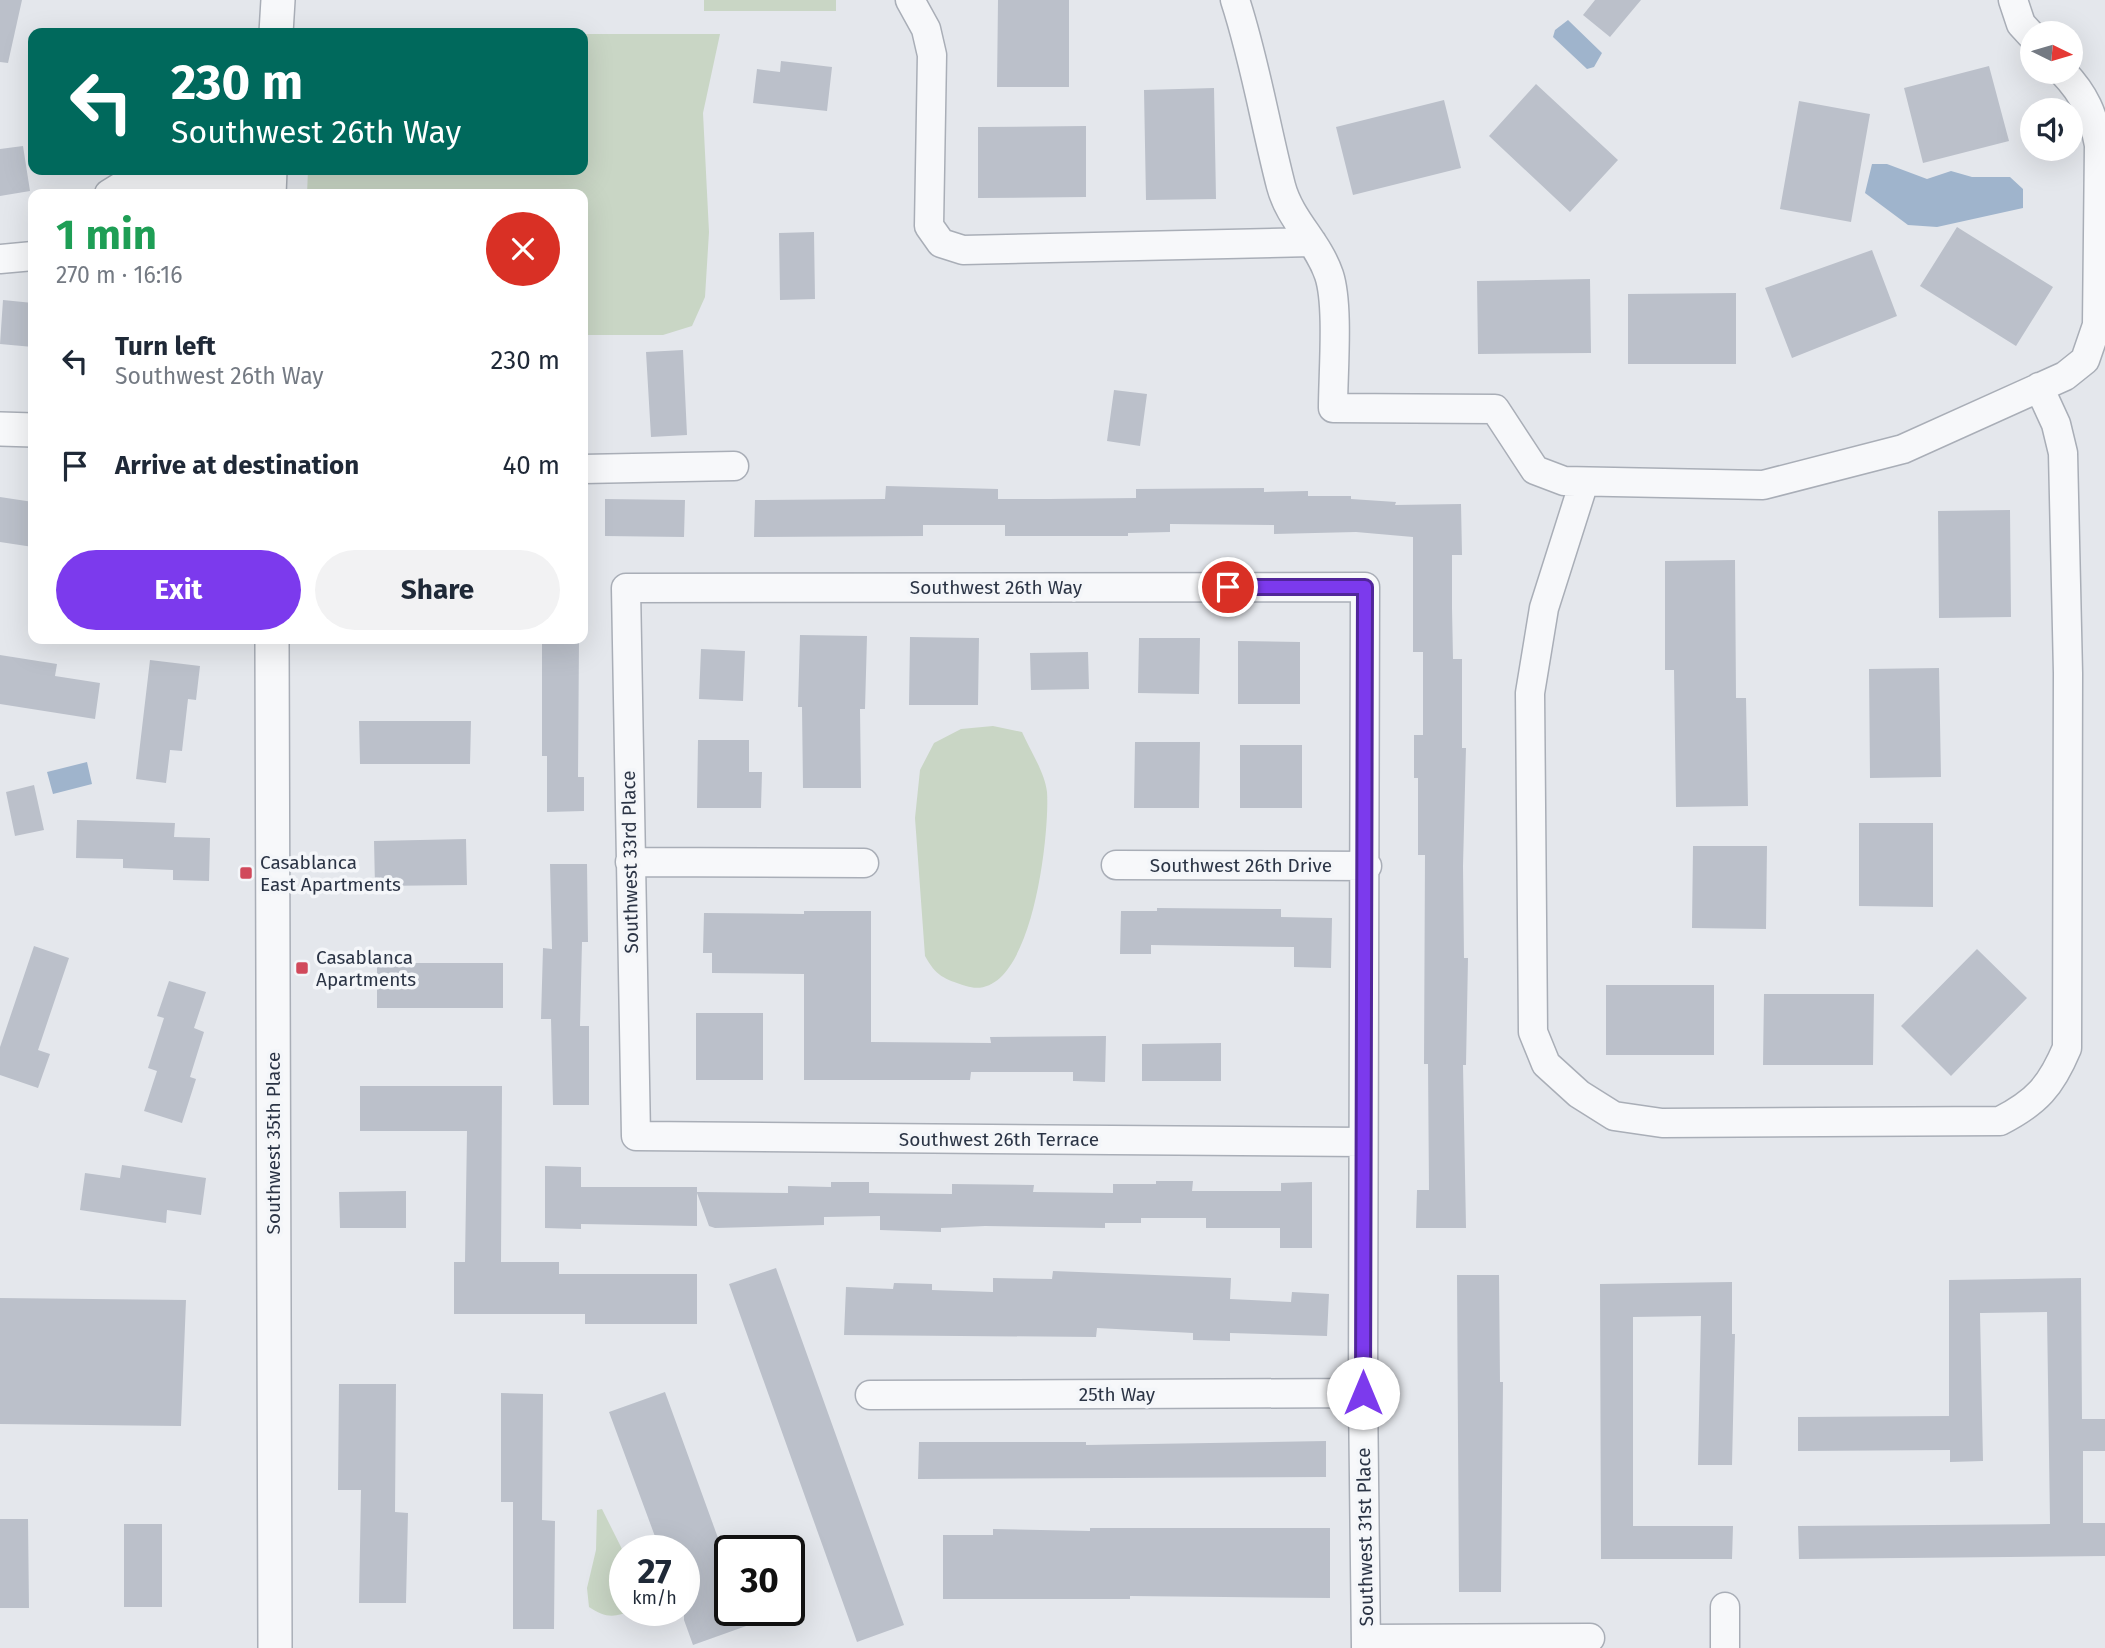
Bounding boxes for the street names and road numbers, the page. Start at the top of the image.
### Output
street label: Southwest 26th Way [910,576,1083,599]
street label: Southwest 33rd Place [617,770,643,954]
street label: Southwest 26th Drive [1150,854,1332,877]
street label: Southwest 35th Place [262,1052,285,1234]
street label: Southwest 26th Terrace [899,1128,1099,1151]
street label: 25th Way [1079,1383,1156,1406]
street label: Southwest 31st Place [1352,1447,1378,1627]

